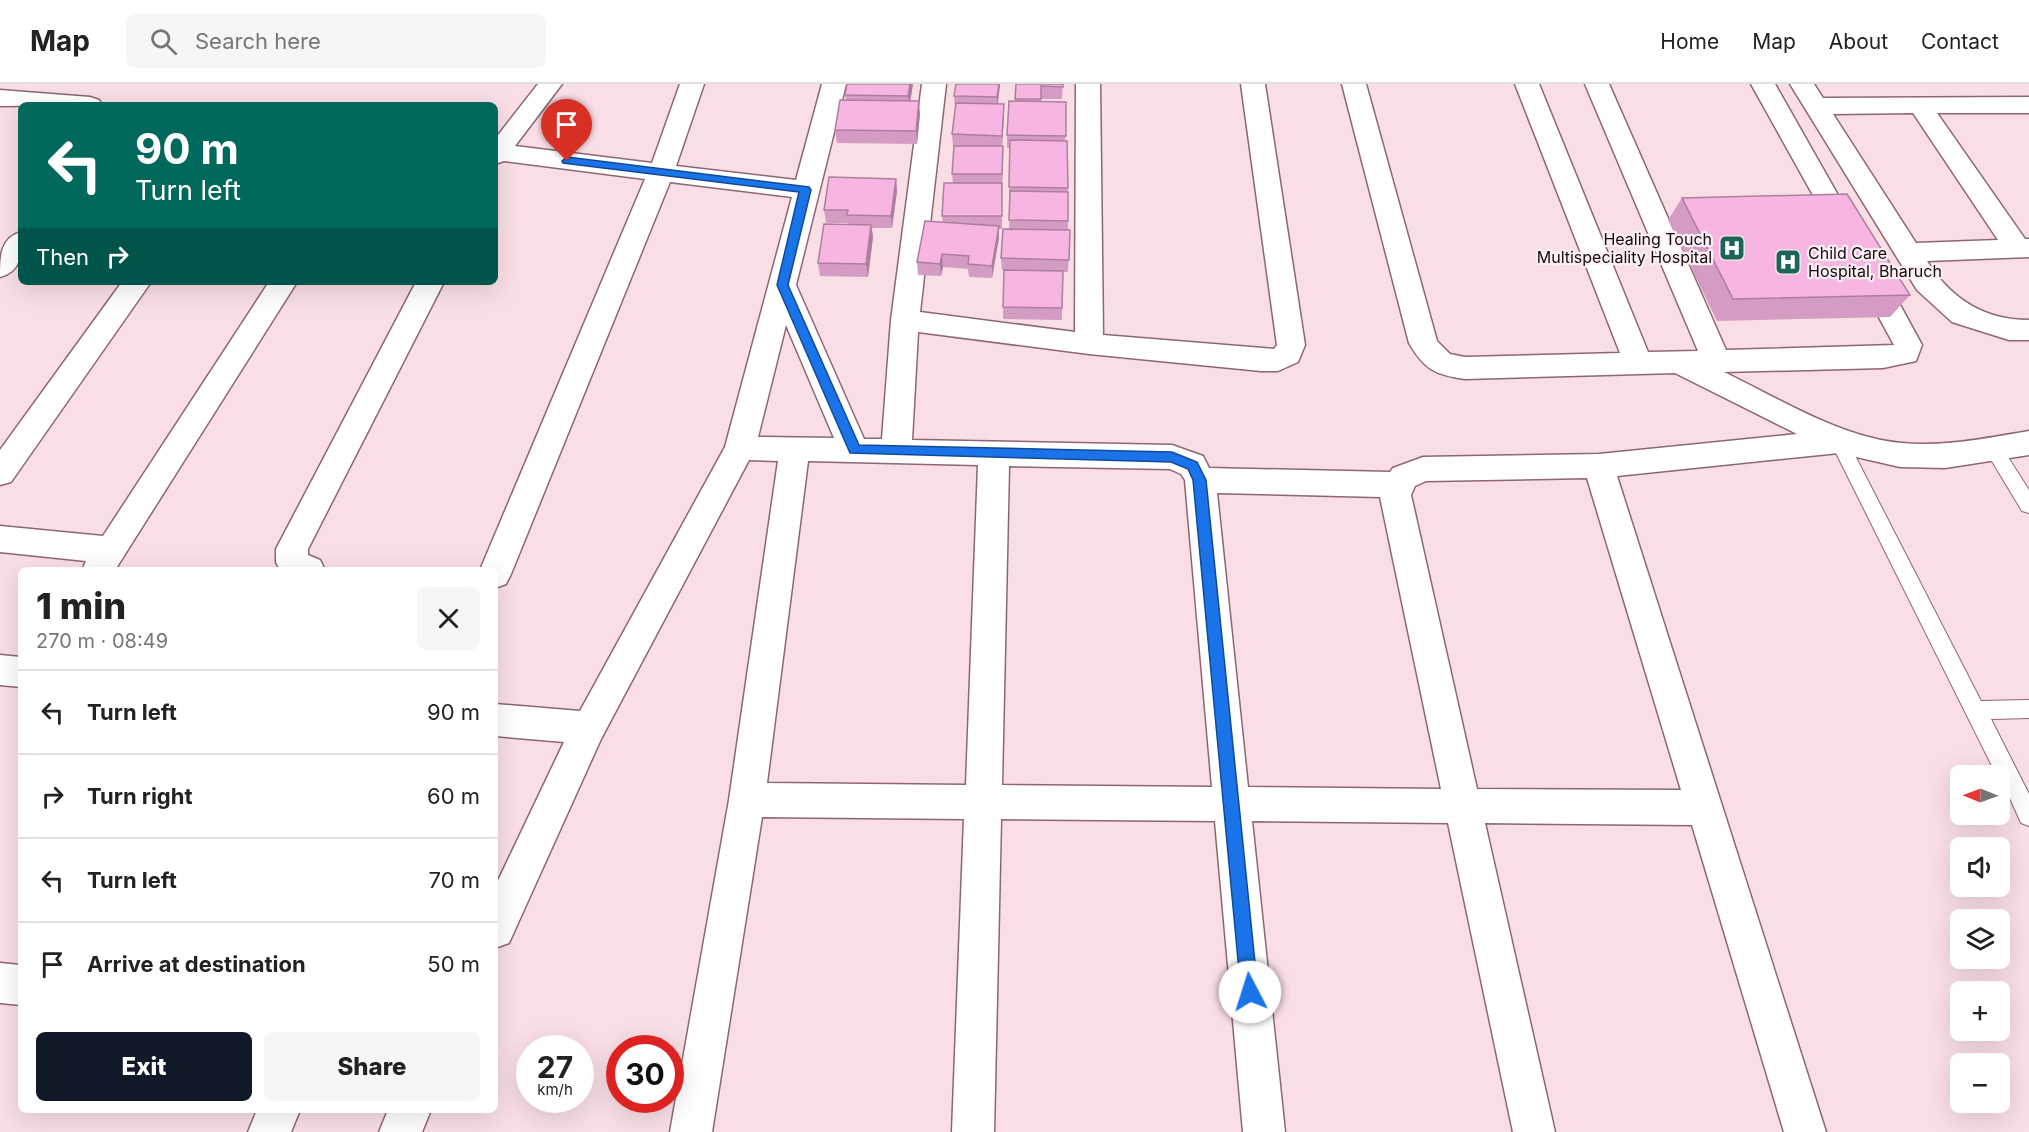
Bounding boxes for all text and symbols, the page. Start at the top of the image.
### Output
search box [126,14,546,68]
text: Map [30,24,90,58]
icon: search [147,25,180,58]
text: Search here [195,28,321,54]
text: Home [1660,29,1719,54]
text: Map [1752,29,1796,54]
text: About [1829,29,1888,54]
text: Contact [1921,29,1999,54]
pin [541,99,592,161]
icon: arrive [550,108,583,141]
text: 90 m [135,123,239,174]
icon: left [36,126,114,204]
text: Turn left [135,174,241,207]
place label: Healing Touch Multispeciality Hospital [1537,229,1712,267]
hospital icon: Healing Touch Multispeciality Hospital [1717,233,1747,263]
icon: right [101,240,134,273]
place label: Child Care Hospital, Bharuch [1808,243,1942,281]
text: Then [36,244,89,270]
hospital icon: Child Care Hospital, Bharuch [1773,247,1803,277]
text: 1 min [36,584,126,628]
button: close [417,587,480,650]
text: 270 m · 08:49 [36,629,168,653]
icon: left [36,696,69,729]
text: Turn left [87,699,177,725]
text: 90 m [427,699,480,725]
north arrow [1950,765,2010,825]
map controls [1950,765,2010,1113]
icon: right [36,780,69,813]
text: Turn right [87,783,193,809]
text: 60 m [427,783,480,809]
button: sound [1950,837,2010,897]
icon: left [36,864,69,897]
text: Turn left [87,867,177,893]
text: 70 m [429,867,480,893]
button: layers [1950,909,2010,969]
icon: arrive [36,948,69,981]
text: Arrive at destination [87,951,306,977]
text: 50 m [427,951,480,977]
position arrow [1218,960,1282,1024]
button: + [1950,981,2010,1041]
button: Exit [36,1032,252,1101]
button: Share [264,1032,480,1101]
speed limit sign: 30 [606,1035,684,1113]
text: 27 [537,1049,573,1085]
button: − [1950,1053,2010,1113]
text: km/h [537,1080,573,1099]

